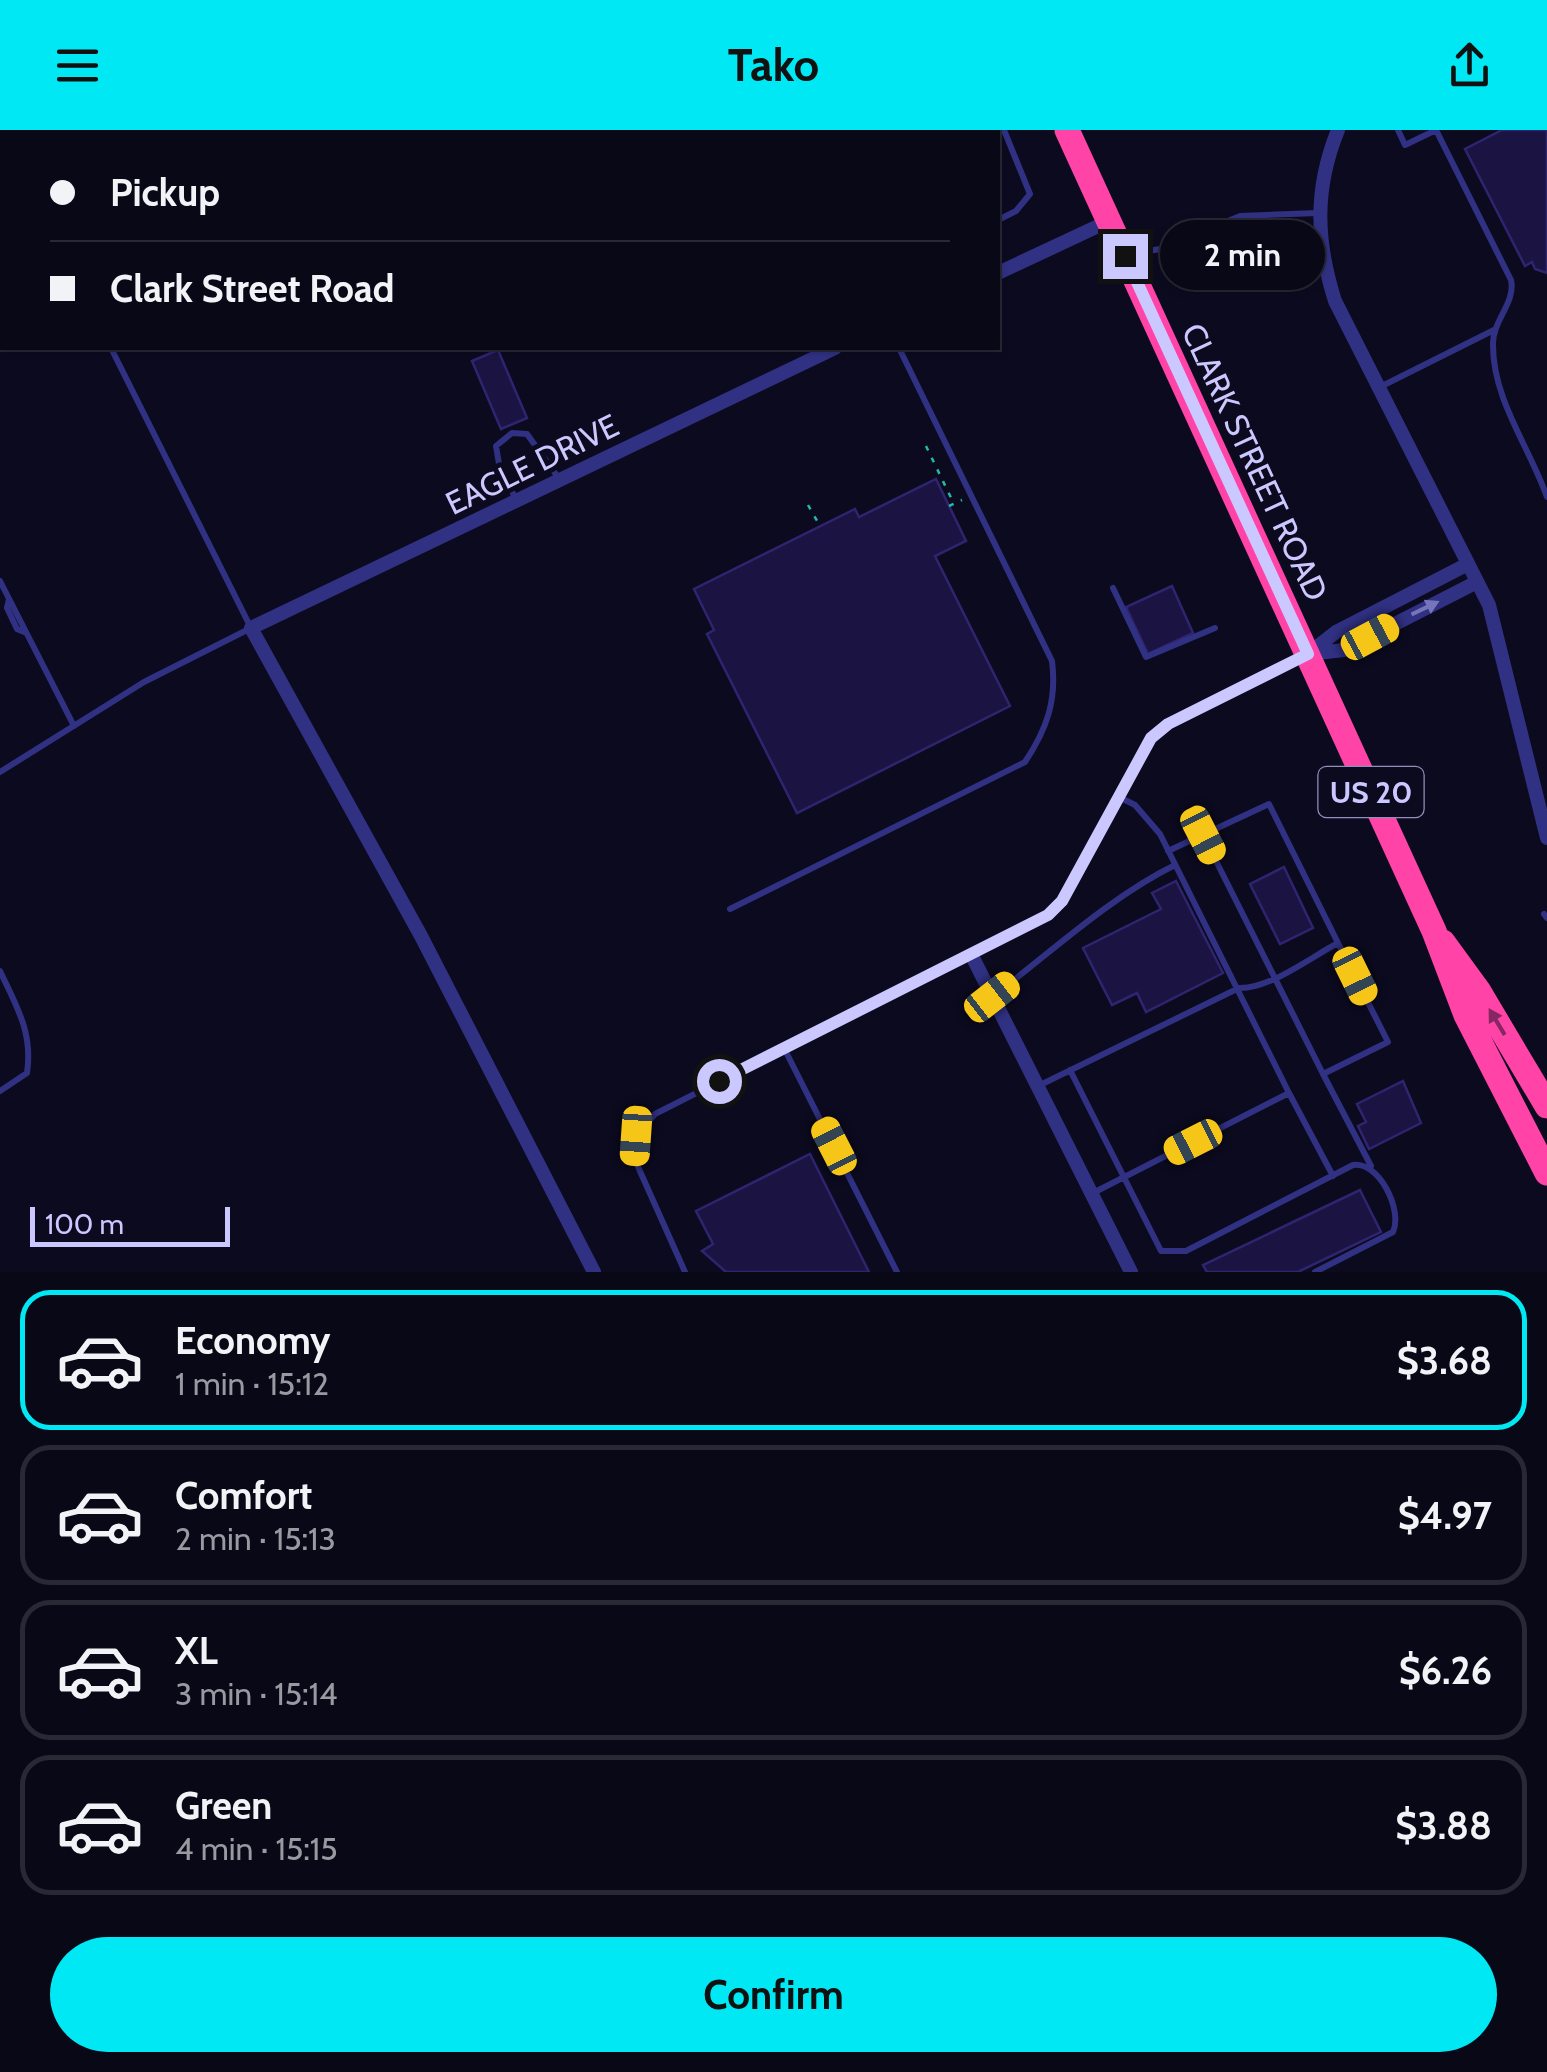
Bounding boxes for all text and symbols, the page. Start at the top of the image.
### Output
icon: menu [50,38,105,93]
text: Tako [728,38,819,92]
icon: share [1442,38,1497,93]
text: Pickup [110,169,220,216]
callout: 2 min [1160,221,1325,291]
route end [1103,234,1148,279]
text: 2 min [1204,235,1281,274]
text: Clark Street Road [110,265,395,312]
street label: CLARK STREET ROAD [1174,317,1336,607]
street label: EAGLE DRIVE [439,405,625,523]
one-way arrow [1411,600,1440,617]
car [1336,610,1404,664]
road number: US 20 [1318,767,1424,817]
car [1176,801,1230,869]
car [1328,942,1382,1010]
car [959,967,1025,1027]
one-way arrow [1489,1008,1506,1036]
route start [697,1059,742,1104]
car [619,1105,653,1167]
car [807,1112,861,1180]
car [1159,1115,1227,1169]
scale bar [30,1202,230,1246]
text: 100 m [45,1207,124,1241]
icon: car [55,1315,145,1405]
text: Economy [175,1317,330,1364]
text: $3.68 [1397,1337,1492,1384]
text: 1 min · 15:12 [175,1364,329,1403]
icon: car [55,1470,145,1560]
text: Comfort [175,1472,312,1519]
text: $4.97 [1398,1492,1492,1539]
text: 2 min · 15:13 [175,1519,336,1558]
icon: car [55,1625,145,1715]
text: XL [175,1627,218,1674]
text: $6.26 [1399,1647,1492,1694]
text: 3 min · 15:14 [175,1674,338,1713]
icon: car [55,1780,145,1870]
text: Green [175,1782,272,1829]
text: $3.88 [1395,1802,1492,1849]
text: 4 min · 15:15 [175,1829,338,1868]
button: Confirm [50,1937,1497,2052]

